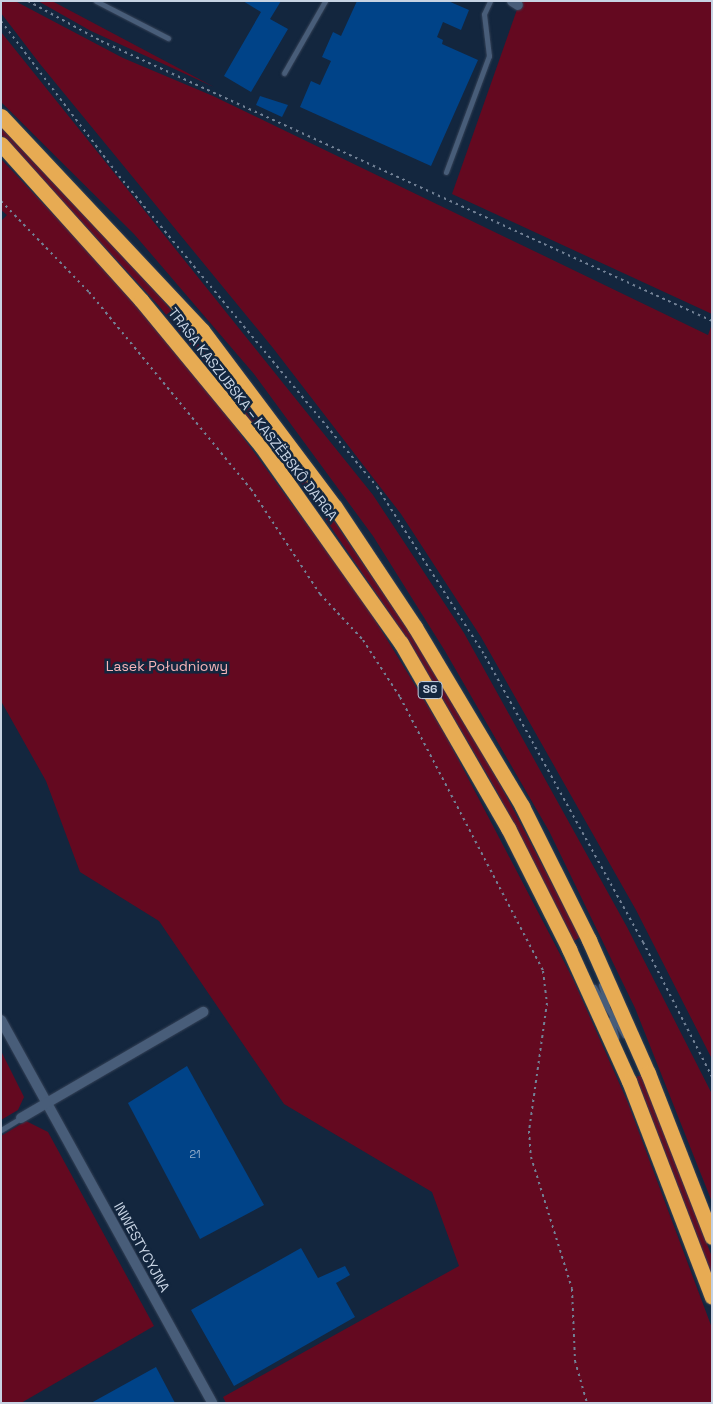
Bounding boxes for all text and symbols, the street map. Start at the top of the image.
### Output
street label: TRASA KASZUBSKA – KASZËBSKÔ DARGA [164,304,342,524]
park label: Lasek Południowy [106,658,228,674]
road number: S6 [418,680,442,700]
house number: 21 [189,1147,201,1161]
street label: INWESTYCYJNA [110,1199,174,1295]

